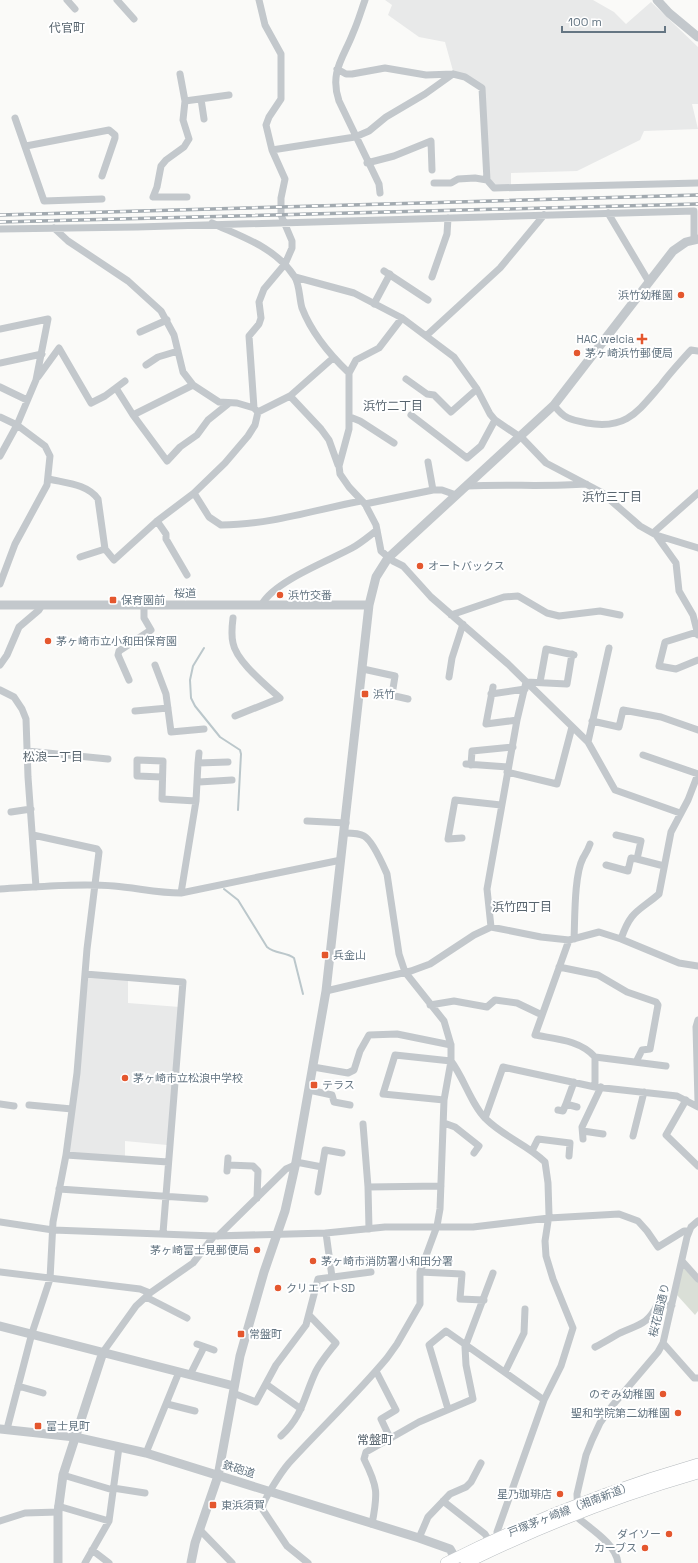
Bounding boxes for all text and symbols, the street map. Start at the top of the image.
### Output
scale bar [562,8,665,34]
text: 100 m [568,14,602,30]
district label: 代官町 [49,20,85,36]
place label: 浜竹幼稚園 [618,288,673,302]
marker: 浜竹幼稚園 [676,290,686,300]
place label: HAC welcia [577,332,635,346]
marker: HAC welcia [637,334,647,344]
place label: 茅ヶ崎浜竹郵便局 [585,346,673,360]
marker: 茅ヶ崎浜竹郵便局 [572,348,582,358]
district label: 浜竹二丁目 [363,398,423,414]
district label: 浜竹三丁目 [582,489,642,505]
place label: オートバックス [428,559,505,573]
marker: オートバックス [415,561,425,571]
street label: 桜道 [174,586,196,600]
place label: 浜竹交番 [288,588,332,602]
marker: 浜竹交番 [275,590,285,600]
place label: 保育園前 [121,593,165,607]
marker: 保育園前 [108,595,118,605]
place label: 茅ヶ崎市立小和田保育園 [56,634,177,648]
marker: 茅ヶ崎市立小和田保育園 [43,636,53,646]
place label: 浜竹 [373,687,395,701]
marker: 浜竹 [360,689,370,699]
district label: 松浪一丁目 [23,749,83,765]
district label: 浜竹四丁目 [492,899,552,915]
place label: 兵金山 [333,948,366,962]
marker: 兵金山 [320,950,330,960]
place label: 茅ヶ崎市立松浪中学校 [133,1071,243,1085]
marker: 茅ヶ崎市立松浪中学校 [120,1073,130,1083]
place label: テラス [322,1078,355,1092]
marker: テラス [309,1080,319,1090]
place label: 茅ヶ崎富士見郵便局 [150,1243,249,1257]
marker: 茅ヶ崎富士見郵便局 [252,1245,262,1255]
place label: 茅ヶ崎市消防署小和田分署 [321,1254,453,1268]
marker: 茅ヶ崎市消防署小和田分署 [308,1256,318,1266]
place label: クリエイトSD [286,1281,355,1295]
street label: 桜花園通り [646,1282,672,1338]
marker: クリエイトSD [273,1283,283,1293]
place label: 常盤町 [249,1327,282,1341]
marker: 常盤町 [236,1329,246,1339]
place label: のぞみ幼稚園 [589,1387,655,1401]
marker: のぞみ幼稚園 [658,1389,668,1399]
place label: 聖和学院第二幼稚園 [571,1406,670,1420]
marker: 聖和学院第二幼稚園 [673,1408,683,1418]
place label: 富士見町 [46,1419,90,1433]
marker: 富士見町 [33,1421,43,1431]
district label: 常盤町 [357,1432,393,1448]
street label: 鉄砲道 [221,1457,257,1481]
street label: 戸塚茅ヶ崎線（湘南新道） [506,1479,634,1539]
place label: 星乃珈琲店 [497,1487,552,1501]
marker: 星乃珈琲店 [555,1489,565,1499]
place label: 東浜須賀 [221,1498,265,1512]
marker: 東浜須賀 [208,1500,218,1510]
place label: ダイソー [617,1527,661,1541]
marker: ダイソー [664,1529,674,1539]
place label: カーブス [594,1541,637,1555]
marker: カーブス [640,1543,650,1553]

